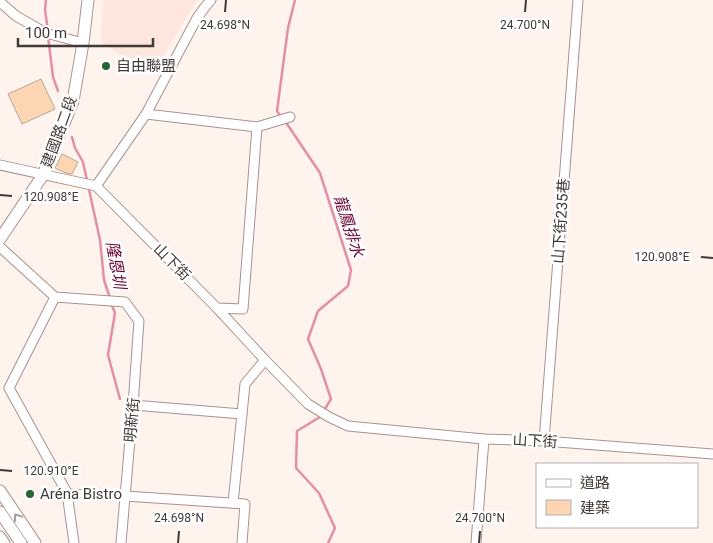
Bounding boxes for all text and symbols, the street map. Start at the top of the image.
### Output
scale bar [18,15,152,47]
text: 24.698°N [200,18,250,32]
text: 24.700°N [500,18,550,32]
text: 100 m [25,24,67,42]
place label: 自由聯盟 [116,57,176,75]
marker: 自由聯盟 [100,60,112,72]
street label: 建國路二段 [38,94,80,170]
street label: 山下街235巷 [549,178,573,264]
text: 120.908°E [24,190,79,204]
water label: 龍鳳排水 [330,193,368,260]
water label: 隆恩圳 [102,240,130,292]
street label: 山下街 [150,240,194,284]
text: 120.908°E [635,250,690,264]
street label: 明新街 [121,397,143,443]
street label: 山下街 [512,431,558,451]
legend [536,463,698,528]
text: 120.910°E [24,464,79,478]
text: 道路 [580,474,610,492]
place label: Aréna Bistro [40,485,122,503]
marker: Aréna Bistro [24,488,36,500]
text: 建築 [580,499,610,517]
text: 24.698°N [154,511,204,525]
text: 24.700°N [455,511,505,525]
one-way arrow [14,513,24,522]

